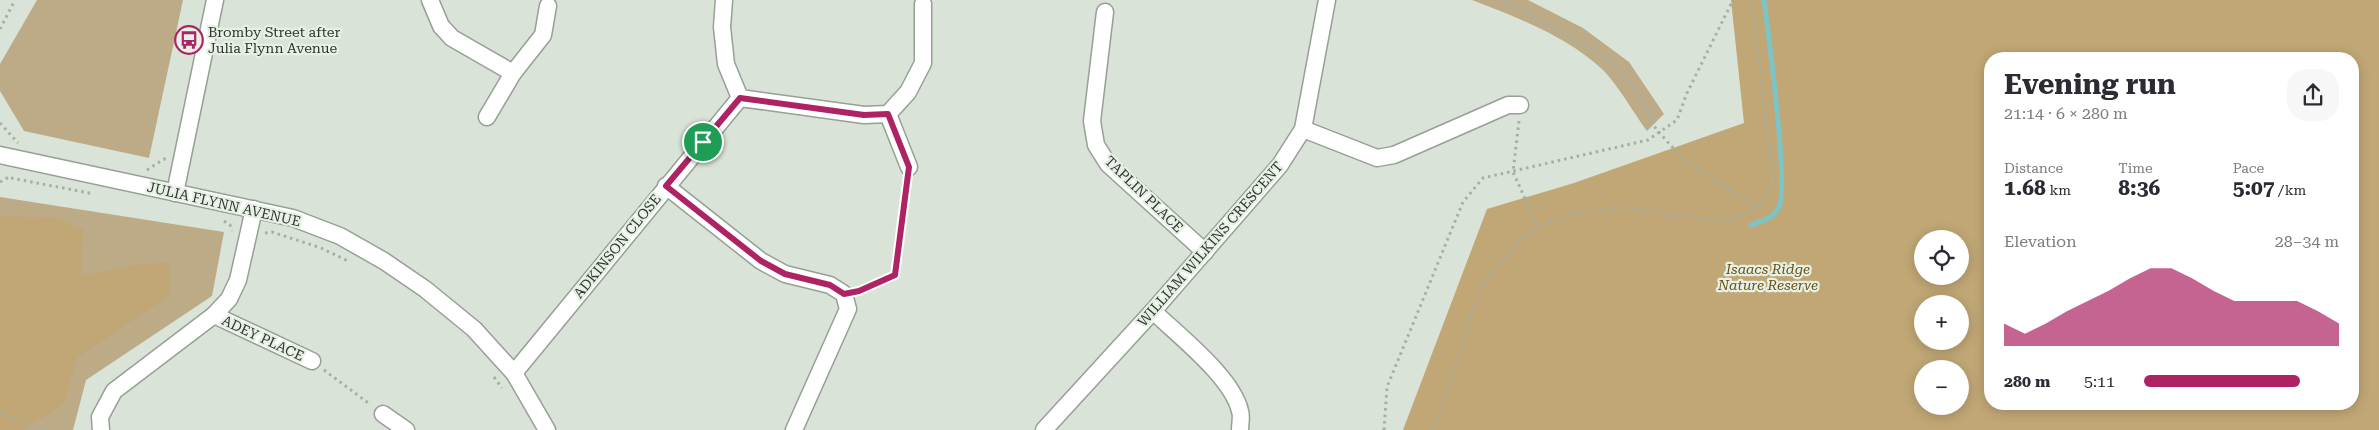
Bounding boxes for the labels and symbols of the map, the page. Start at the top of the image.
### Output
place label: Bromby Street after Julia Flynn Avenue [208,24,341,56]
bus stop icon: Bromby Street after Julia Flynn Avenue [174,25,204,55]
pin [682,121,724,163]
street label: TAPLIN PLACE [1102,153,1186,235]
street label: WILLIAM WILKINS CRESCENT [1134,158,1286,330]
street label: JULIA FLYNN AVENUE [145,178,303,230]
street label: ADKINSON CLOSE [570,191,664,301]
park label: Isaacs Ridge Nature Reserve [1717,261,1818,293]
street label: ADEY PLACE [219,312,307,364]

